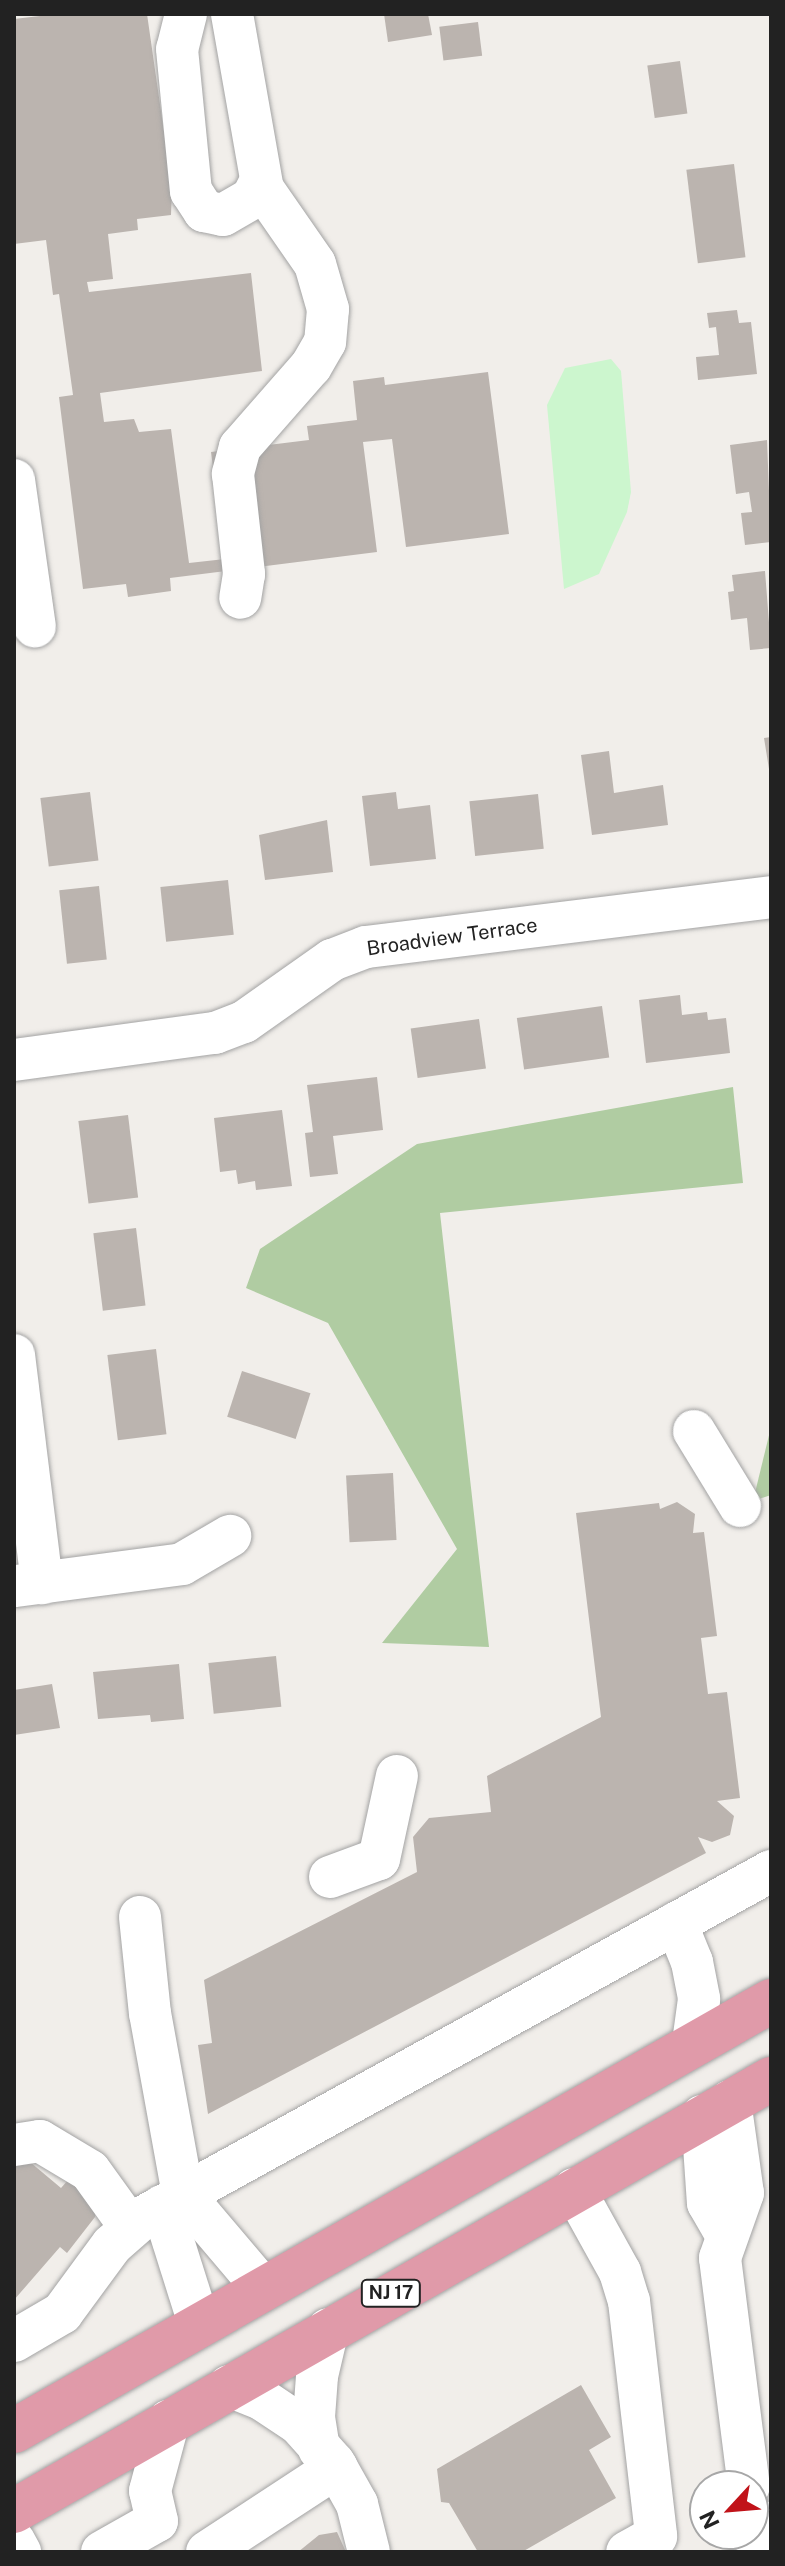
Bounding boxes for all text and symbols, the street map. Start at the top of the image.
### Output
street label: Broadview Terrace [365,913,539,961]
road number: NJ 17 [359,2279,423,2307]
north arrow [689,2470,769,2550]
text: N [694,2506,725,2533]

